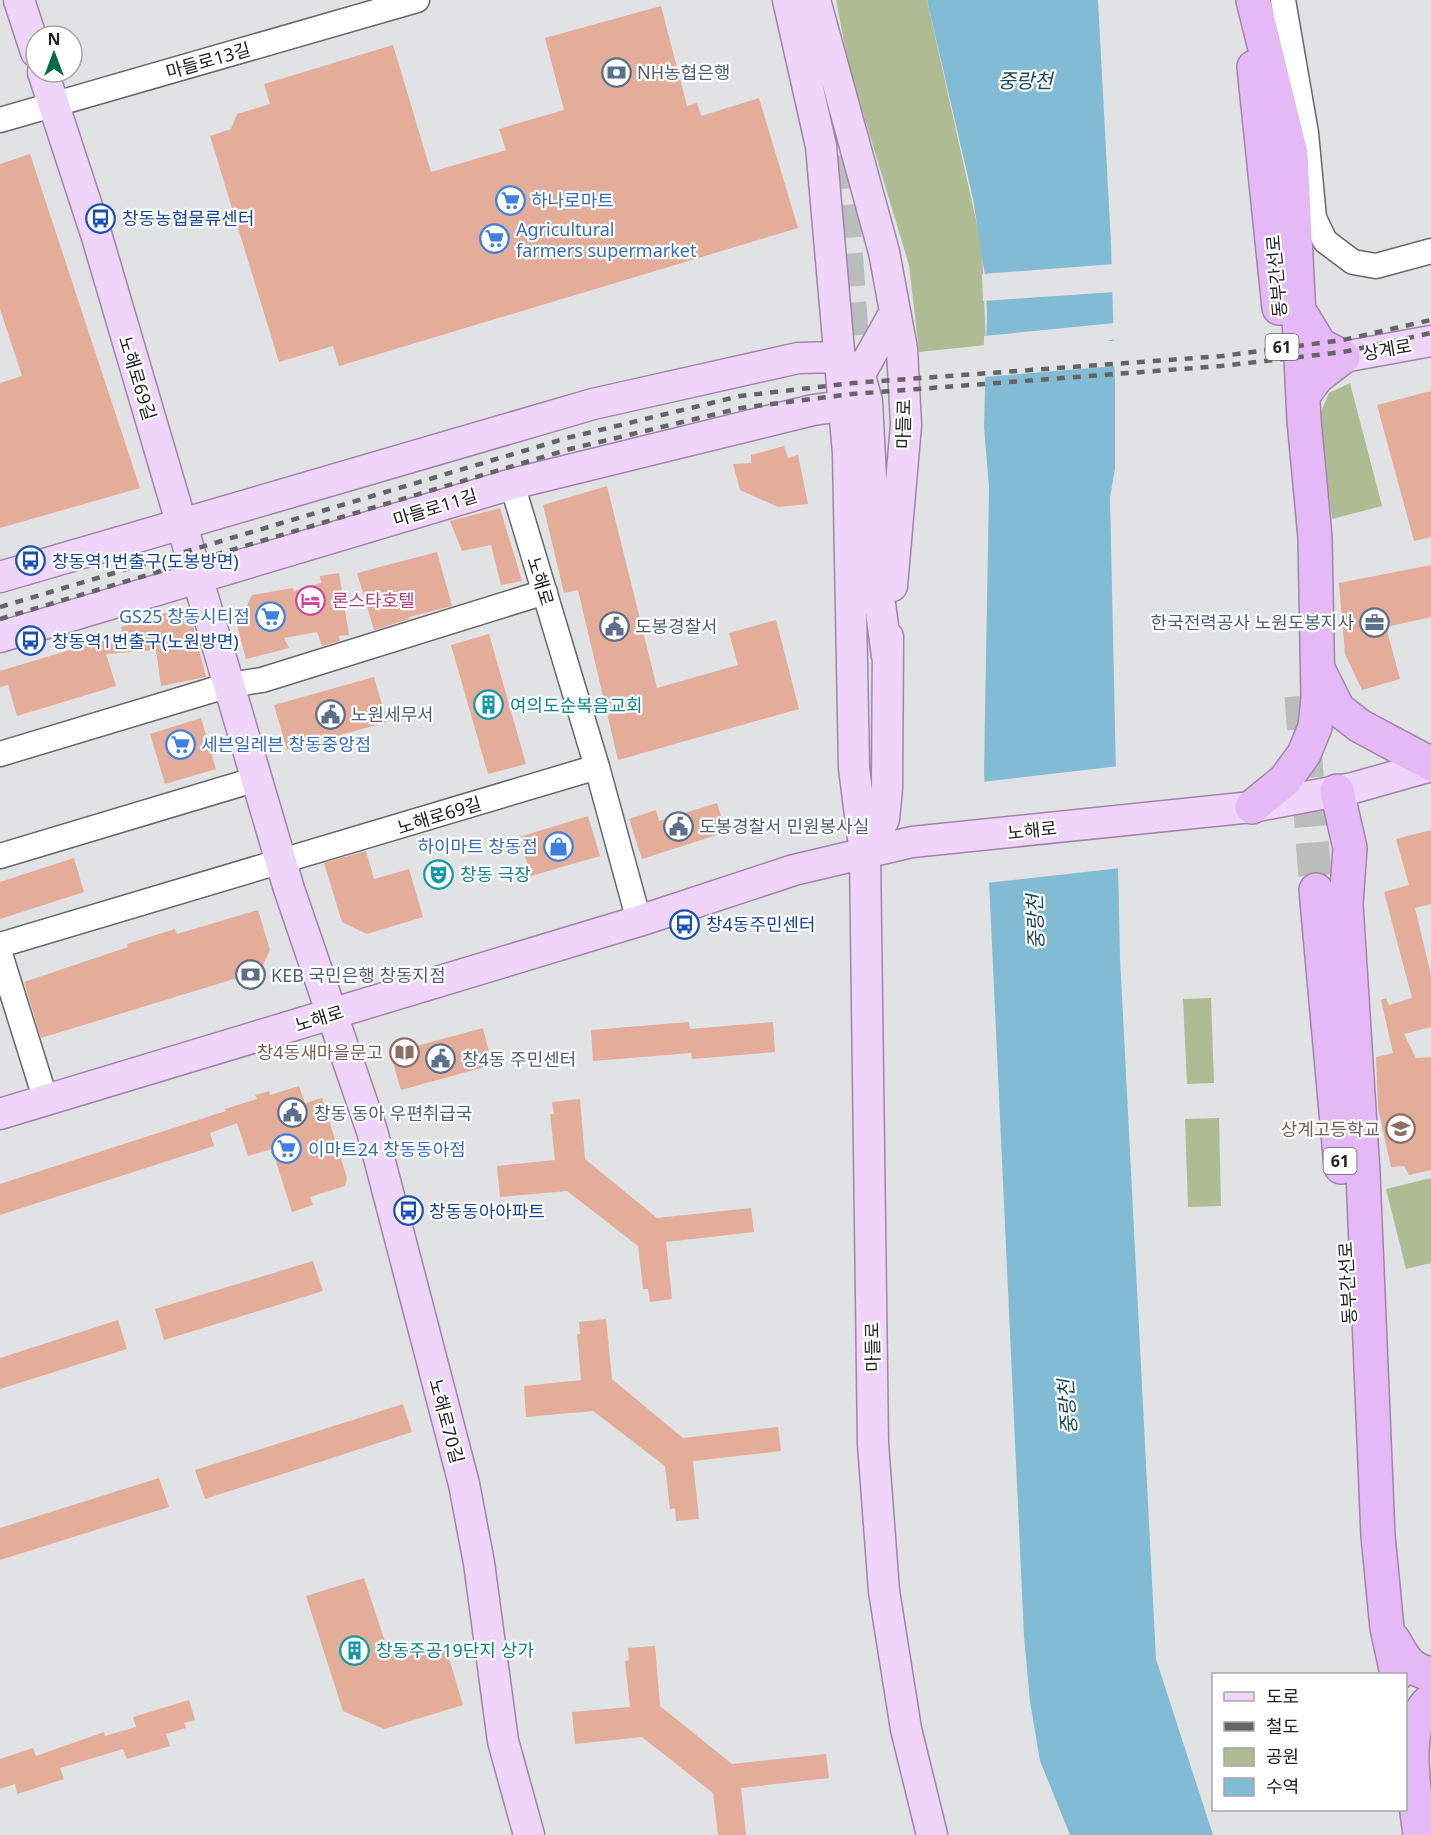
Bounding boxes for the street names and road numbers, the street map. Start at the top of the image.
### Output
street label: 마들로13길 [163,36,253,84]
street label: 동부간선로 [1260,234,1292,318]
street label: 노해로69길 [114,333,162,423]
street label: 상계로 [1360,333,1414,365]
road number: 61 [1266,334,1298,360]
street label: 마들로 [891,399,915,449]
street label: 마들로11길 [390,483,480,531]
street label: 노해로 [522,554,560,608]
street label: 노해로69길 [394,791,484,839]
street label: 노해로 [1006,815,1058,845]
street label: 노해로 [292,999,346,1037]
road number: 61 [1324,1148,1356,1174]
street label: 동부간선로 [1333,1241,1361,1325]
street label: 마들로 [860,1322,884,1372]
street label: 노해로70길 [424,1376,470,1466]

